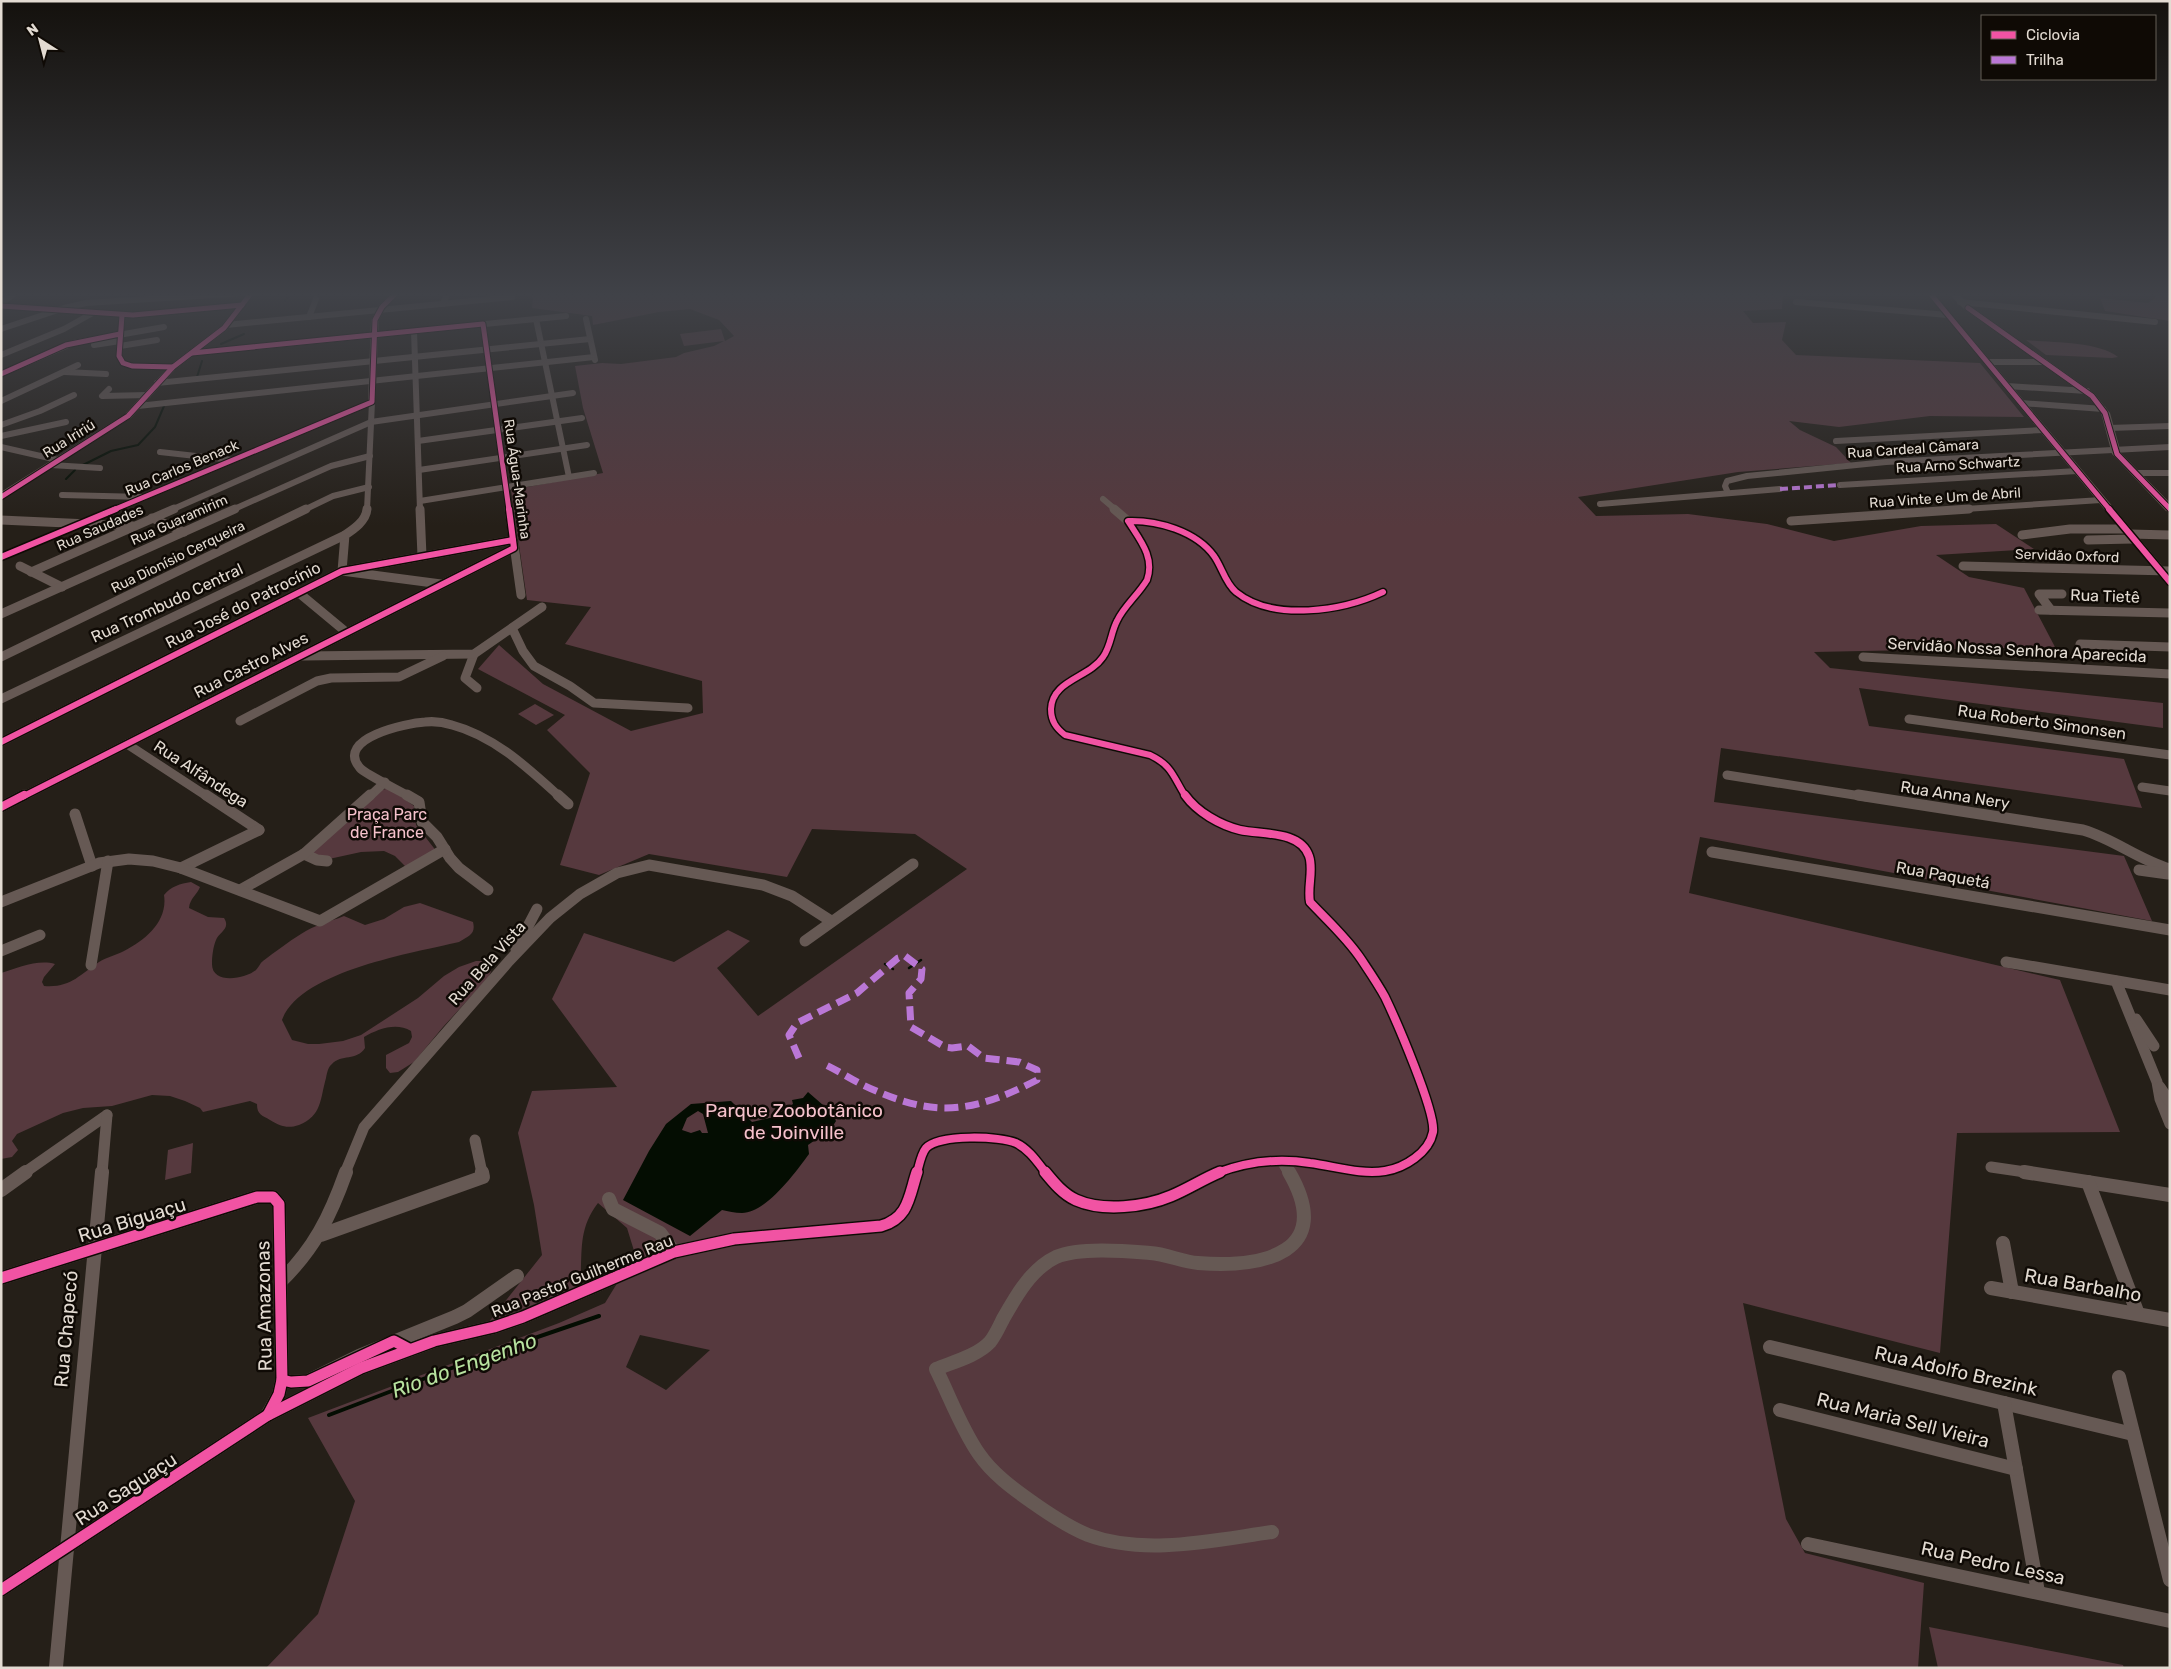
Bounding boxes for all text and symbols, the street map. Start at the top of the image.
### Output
north arrow [15,15,65,65]
legend [1981,15,2156,80]
text: N [24,20,42,40]
text: Ciclovia [2026,26,2080,44]
text: Trilha [2026,51,2064,69]
street label: Rua Iririú [40,416,98,462]
street label: Rua Água-Marinha [500,418,535,540]
street label: Rua Carlos Benack [123,436,242,500]
street label: Rua Cardeal Câmara [1847,436,1979,462]
street label: Rua Arno Schwartz [1895,453,2021,477]
street label: Rua Vinte e Um de Abril [1869,484,2021,512]
street label: Rua Guaramirim [128,491,230,549]
street label: Rua Saudades [54,501,146,555]
street label: Rua Dionísio Cerqueira [108,517,248,597]
street label: Servidão Oxford [2015,546,2119,566]
street label: Rua José do Patrocínio [162,558,324,652]
street label: Rua Trombudo Central [88,559,246,647]
street label: Rua Tietê [2070,585,2140,607]
street label: Rua Castro Alves [191,628,311,702]
street label: Servidão Nossa Senhora Aparecida [1887,634,2147,666]
street label: Rua Roberto Simonsen [1956,701,2128,743]
street label: Rua Alfândega [150,736,252,812]
street label: Rua Anna Nery [1899,777,2011,813]
park label: Praça Parc de France [347,805,427,842]
street label: Rua Paquetá [1895,857,1991,893]
street label: Rua Bela Vista [444,917,530,1009]
park label: Parque Zoobotânico de Joinville [705,1099,883,1144]
street label: Rua Biguaçu [75,1193,189,1247]
street label: Rua Pastor Guilherme Rau [488,1231,676,1321]
street label: Rua Amazonas [251,1240,277,1372]
street label: Rua Barbalho [2023,1263,2143,1307]
street label: Rua Chapecó [49,1270,83,1388]
water label: Rio do Engenho [388,1327,540,1403]
street label: Rua Adolfo Brezink [1872,1341,2040,1401]
street label: Rua Maria Sell Vieira [1814,1387,1992,1453]
street label: Rua Saguaçu [71,1448,181,1530]
street label: Rua Pedro Lessa [1919,1537,2067,1589]

